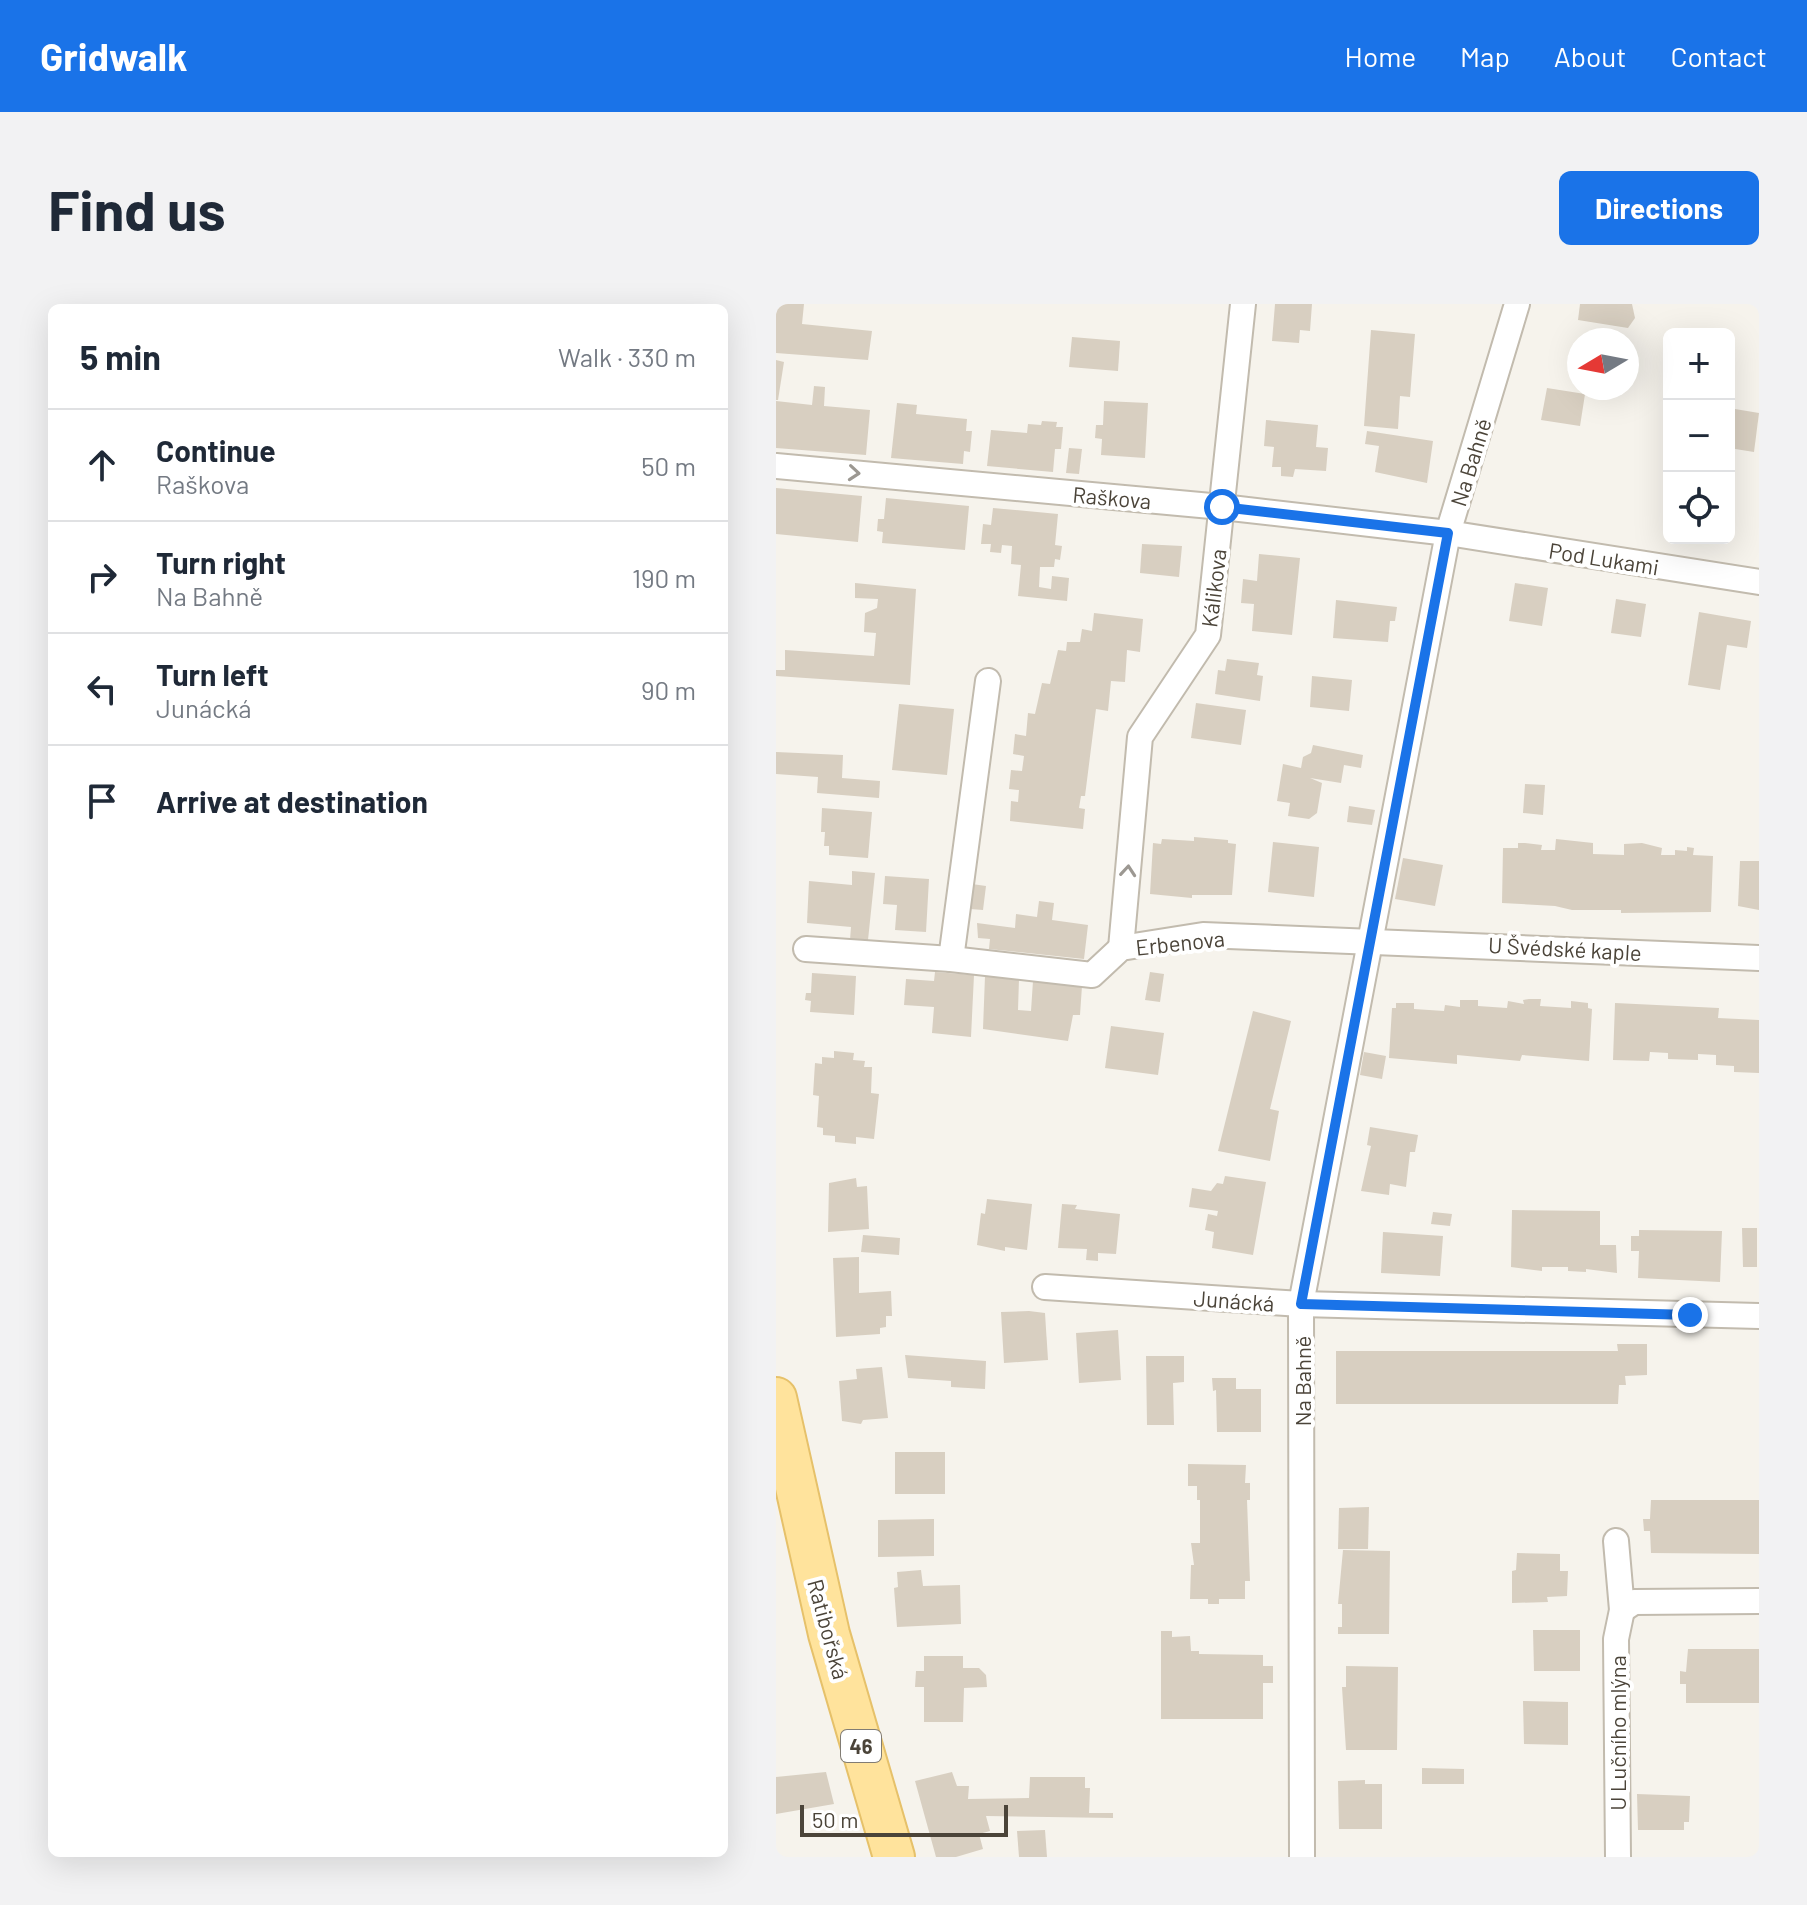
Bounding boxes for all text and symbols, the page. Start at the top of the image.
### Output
text: Gridwalk [40,33,187,79]
text: Home [1345,39,1416,73]
text: Map [1460,39,1510,73]
text: About [1554,39,1626,73]
text: Contact [1670,39,1767,73]
button: Directions [1559,171,1759,245]
text: Find us [48,175,226,242]
north arrow [1567,328,1639,400]
map controls [1663,328,1735,544]
button: + [1663,328,1735,400]
text: 5 min [80,336,161,377]
text: Walk · 330 m [558,341,696,372]
button: − [1663,400,1735,472]
street label: Na Bahně [1444,415,1496,509]
text: Continue [156,432,276,468]
icon: ahead [80,443,124,487]
text: 50 m [641,450,696,481]
one-way arrow [848,464,861,481]
text: Raškova [156,468,249,499]
button: locate [1663,472,1735,544]
street label: Raškova [1072,481,1152,513]
route start [1204,489,1240,525]
street label: Pod Lukami [1547,536,1661,580]
text: Turn right [156,544,286,580]
street label: Kálikova [1195,547,1231,629]
icon: right [80,555,124,599]
text: 190 m [632,562,696,593]
text: Na Bahně [156,580,263,611]
text: Turn left [156,656,269,692]
icon: left [80,667,124,711]
text: 90 m [641,674,696,705]
text: Junácká [156,692,252,723]
icon: arrive [80,779,124,823]
text: Arrive at destination [156,783,428,819]
one-way arrow [1120,864,1137,877]
street label: Erbenova [1134,924,1226,960]
street label: U Švédské kaple [1488,931,1642,965]
street label: Junácká [1193,1284,1275,1316]
route end [1672,1297,1708,1333]
street label: Na Bahně [1289,1336,1315,1426]
street label: Ratibořská [803,1576,855,1682]
street label: U Lučního mlýna [1604,1655,1630,1811]
road number: 46 [841,1730,881,1762]
scale bar [800,1801,1008,1837]
text: 50 m [812,1806,858,1832]

